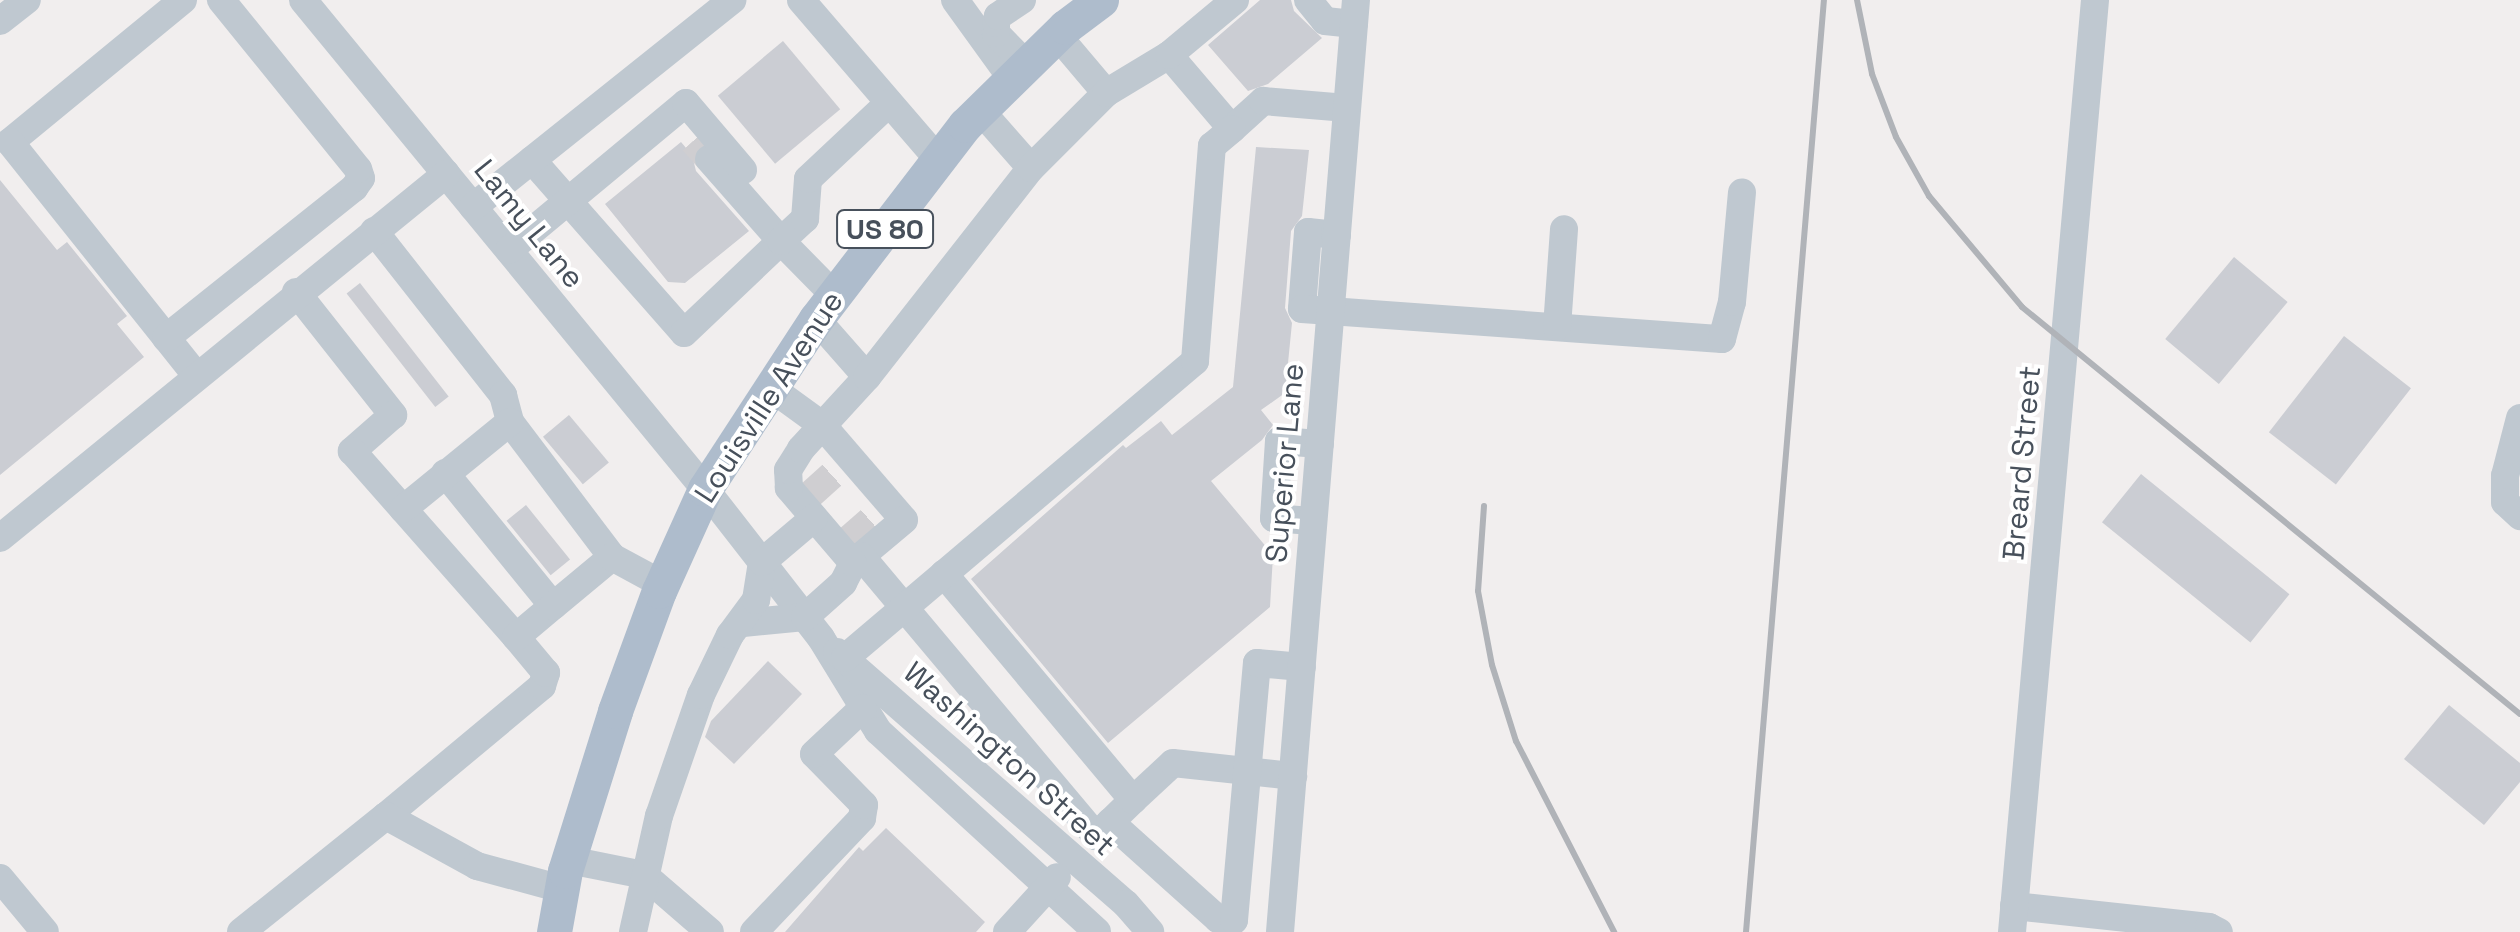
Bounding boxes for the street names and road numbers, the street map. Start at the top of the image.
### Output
street label: Lamy Lane [466,152,592,296]
road number: US 80 [835,206,935,252]
street label: Louisville Avenue [687,284,851,510]
street label: Superior Lane [1258,362,1312,564]
street label: Breard Street [1996,364,2048,562]
street label: Washington Street [896,655,1122,863]

